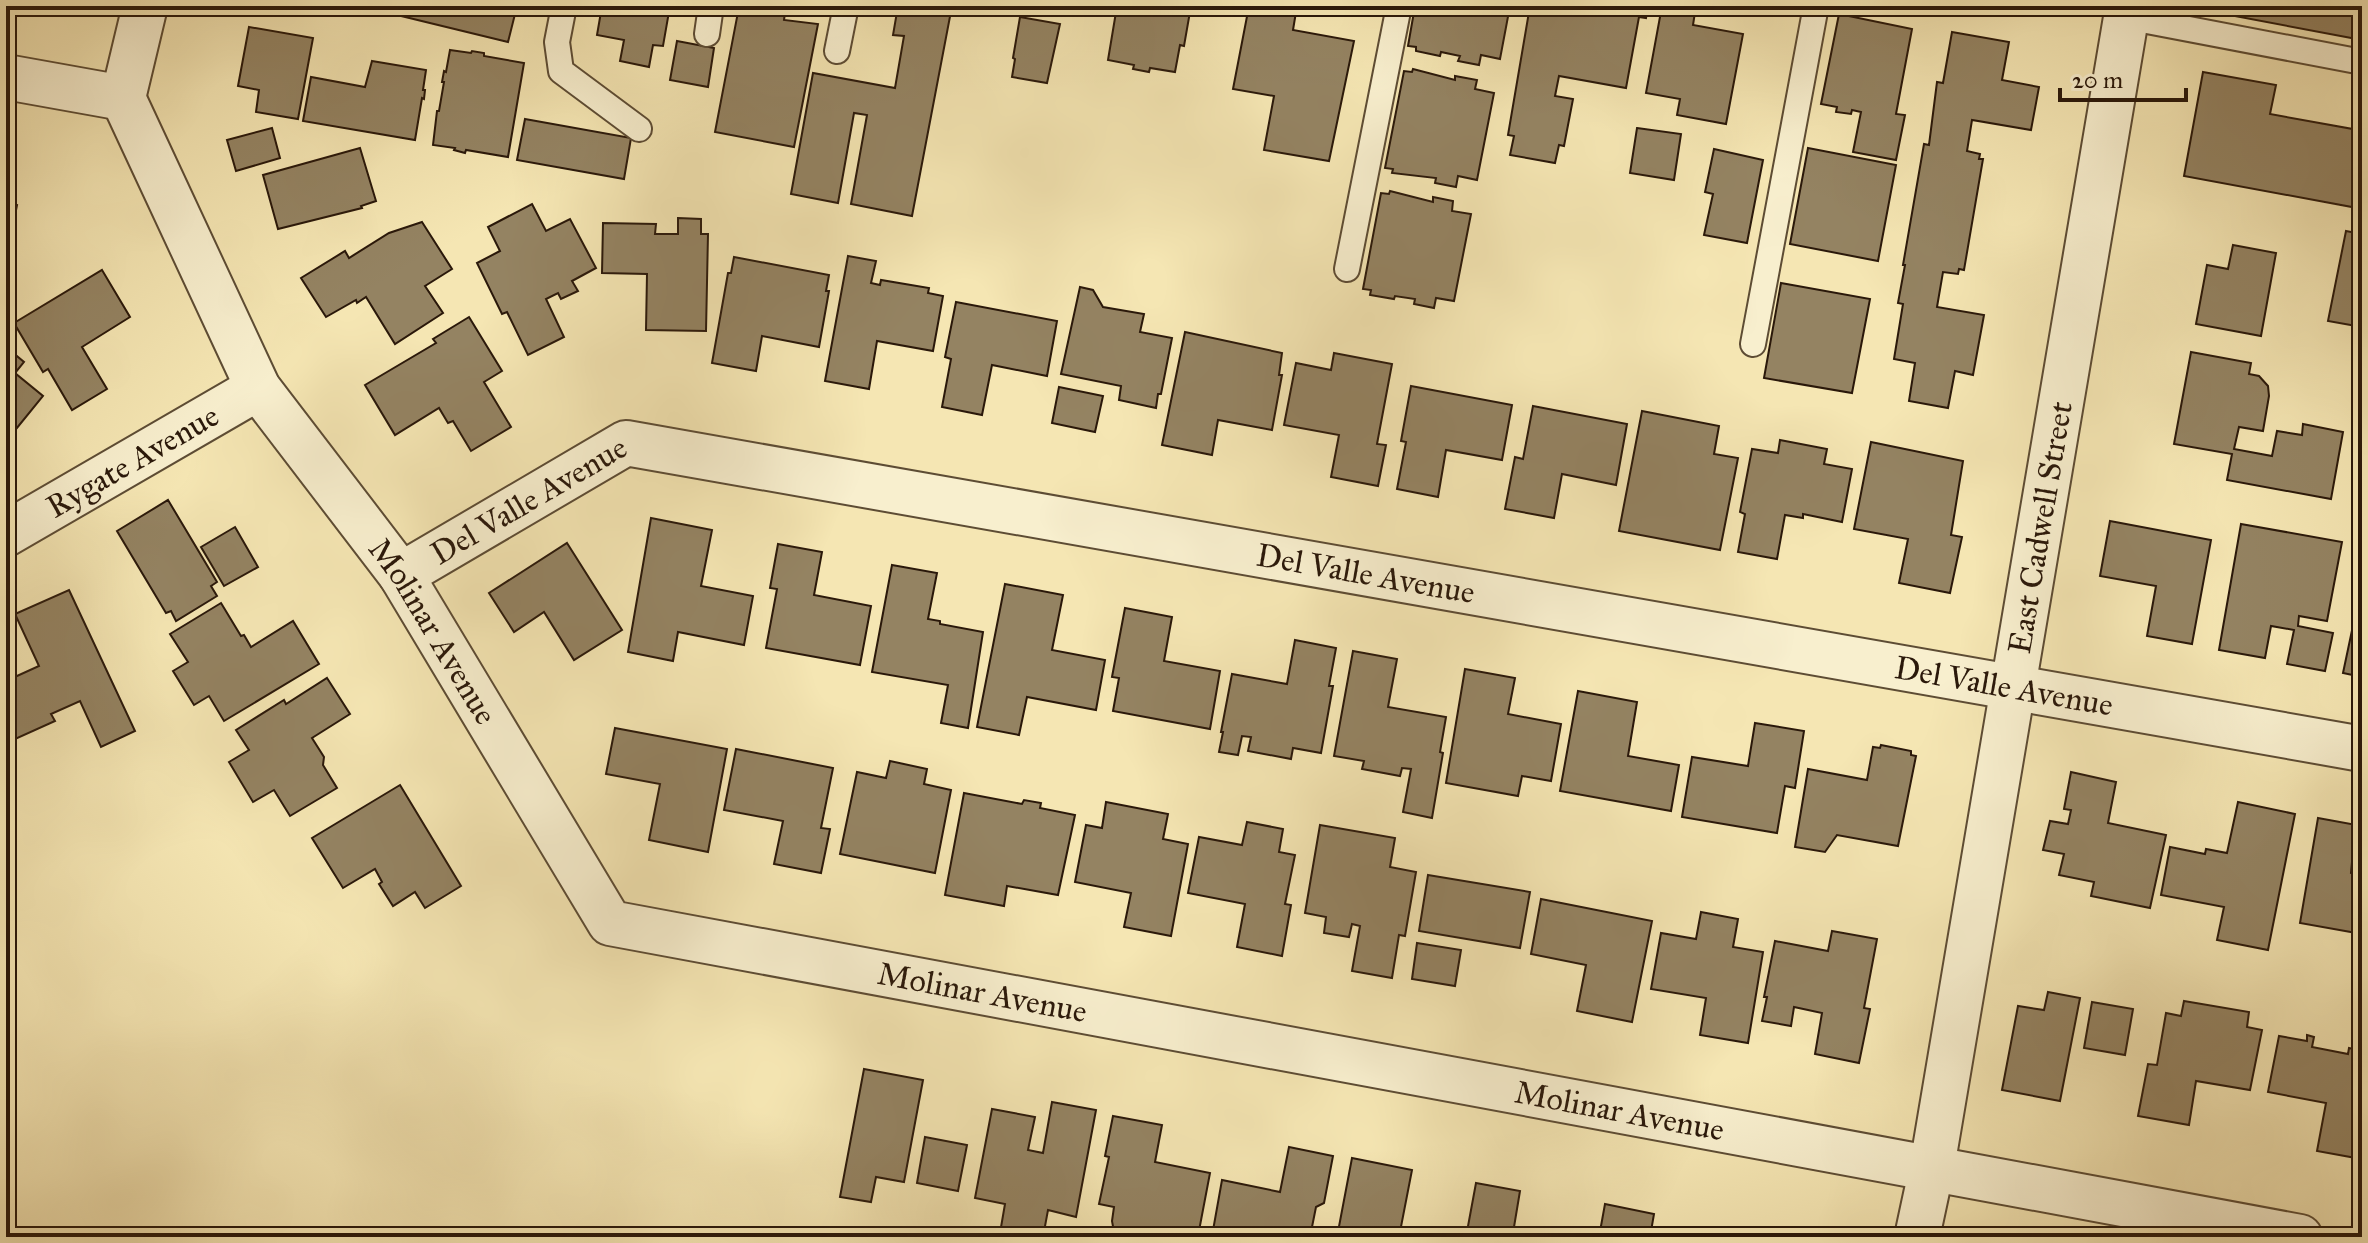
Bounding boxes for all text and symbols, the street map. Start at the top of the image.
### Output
scale bar [2060,52,2186,102]
text: 20 m [2072,65,2123,95]
street label: Rygate Avenue [39,396,226,526]
street label: East Cadwell Street [2000,399,2081,657]
street label: Del Valle Avenue [424,428,634,573]
street label: Molinar Avenue [360,531,505,732]
street label: Del Valle Avenue [1253,535,1478,612]
street label: Del Valle Avenue [1892,648,2116,725]
street label: Molinar Avenue [874,954,1090,1031]
street label: Molinar Avenue [1512,1073,1727,1150]

